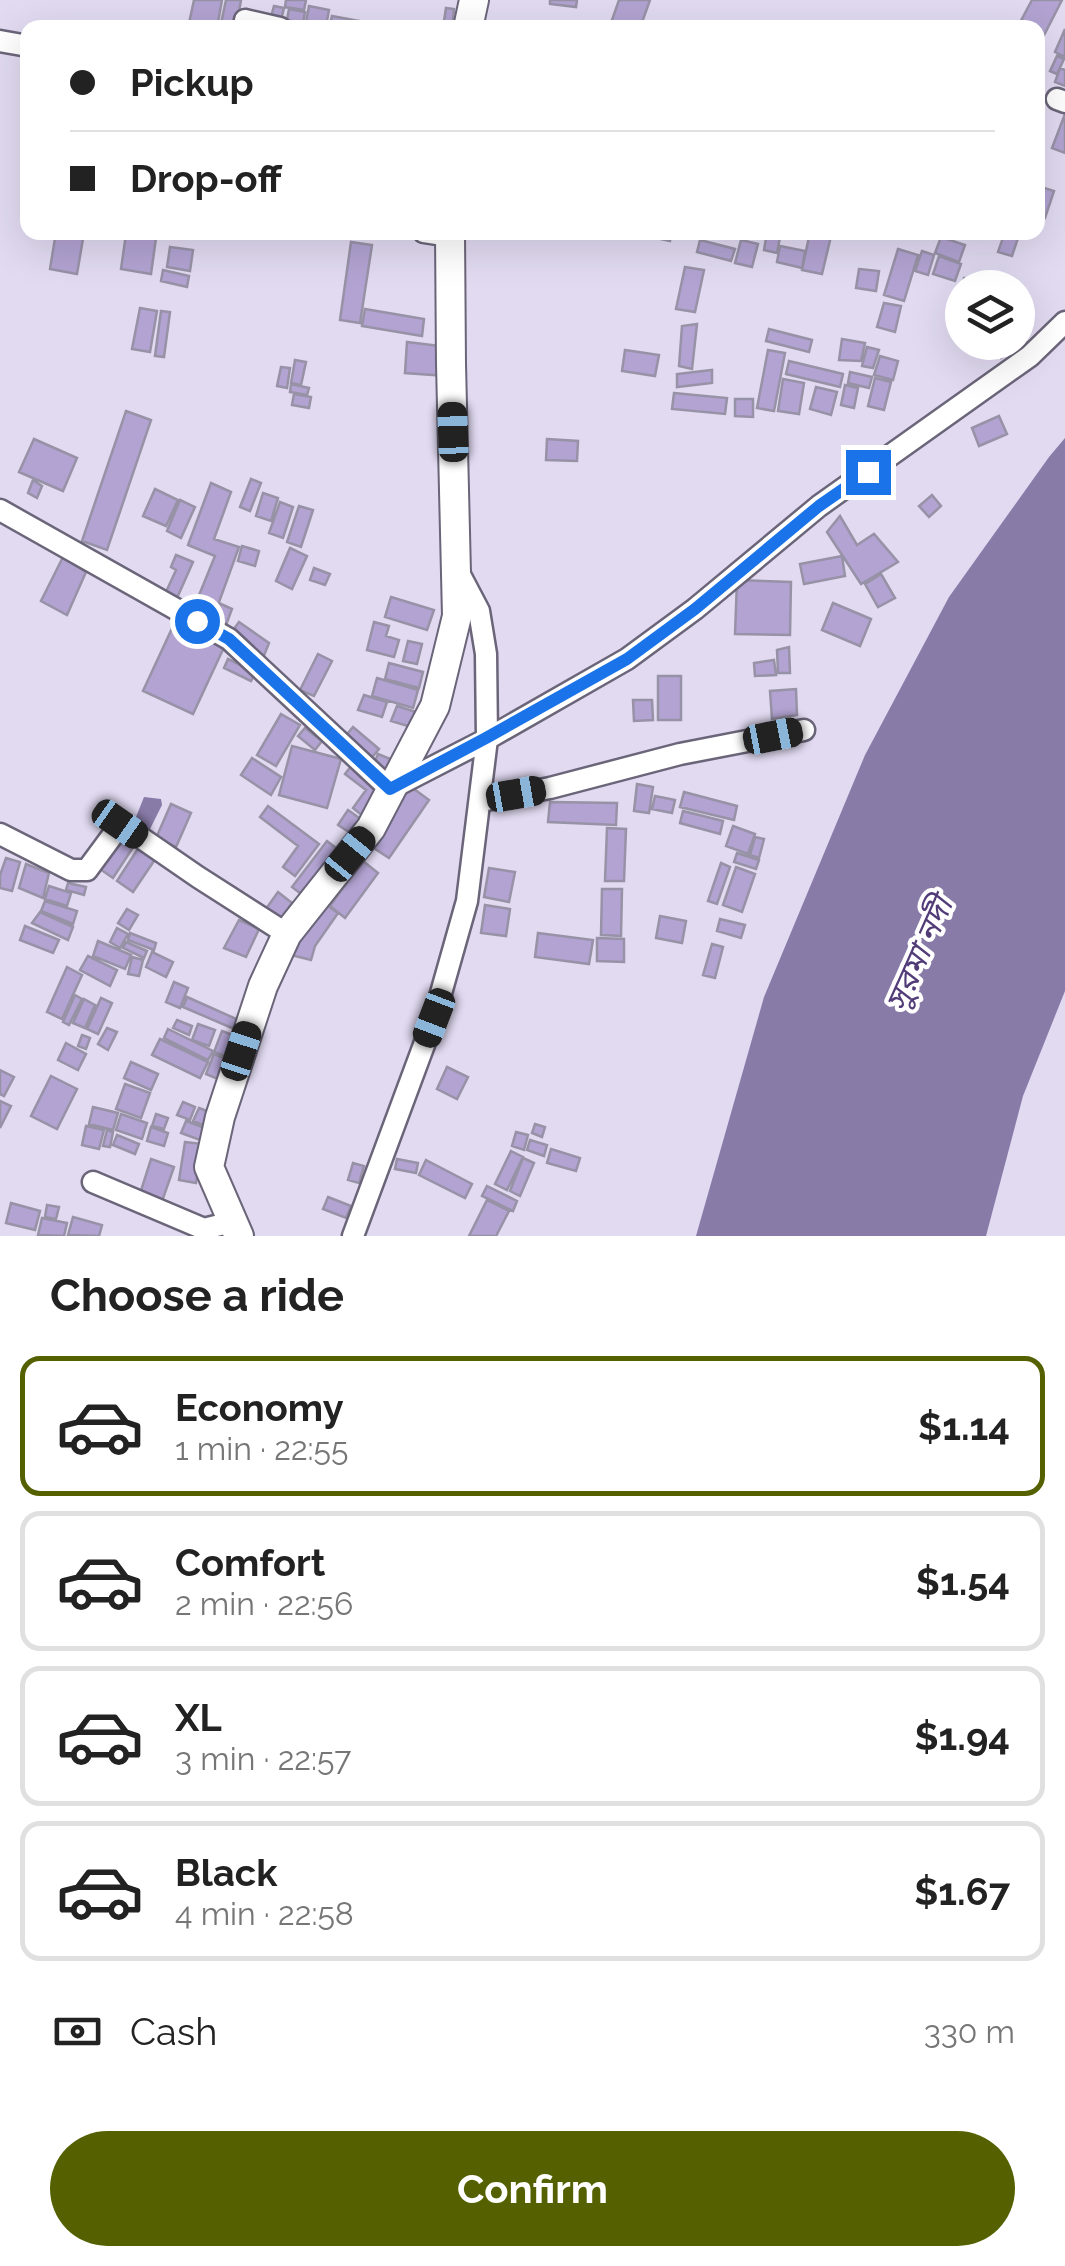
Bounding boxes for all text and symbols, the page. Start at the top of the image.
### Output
text: Pickup [130,60,254,105]
text: Drop-off [130,156,282,201]
map controls [945,270,1035,360]
button: layers [945,270,1035,360]
car [437,401,469,463]
route end [846,450,891,495]
route start [175,599,220,644]
car [741,716,805,756]
car [484,774,548,814]
car [87,795,153,853]
car [319,821,381,887]
water label: সুরমা নদী [877,886,963,1017]
car [409,985,459,1051]
car [217,1018,265,1084]
text: Choose a ride [50,1269,344,1322]
icon: car [55,1381,145,1471]
text: Economy [175,1385,344,1430]
text: $1.14 [918,1404,1010,1449]
text: 1 min · 22:55 [175,1430,349,1467]
icon: car [55,1536,145,1626]
text: Comfort [175,1540,325,1585]
text: $1.54 [916,1559,1010,1604]
text: 2 min · 22:56 [175,1585,353,1622]
icon: car [55,1691,145,1781]
text: XL [175,1695,222,1740]
text: $1.94 [915,1714,1010,1759]
text: 3 min · 22:57 [175,1740,351,1777]
icon: car [55,1846,145,1936]
text: Black [175,1850,277,1895]
text: $1.67 [914,1869,1010,1914]
text: 4 min · 22:58 [175,1895,354,1932]
icon: cash [50,2004,105,2059]
text: Cash [130,2009,217,2054]
text: 330 m [924,2013,1015,2050]
button: Confirm [50,2131,1015,2246]

